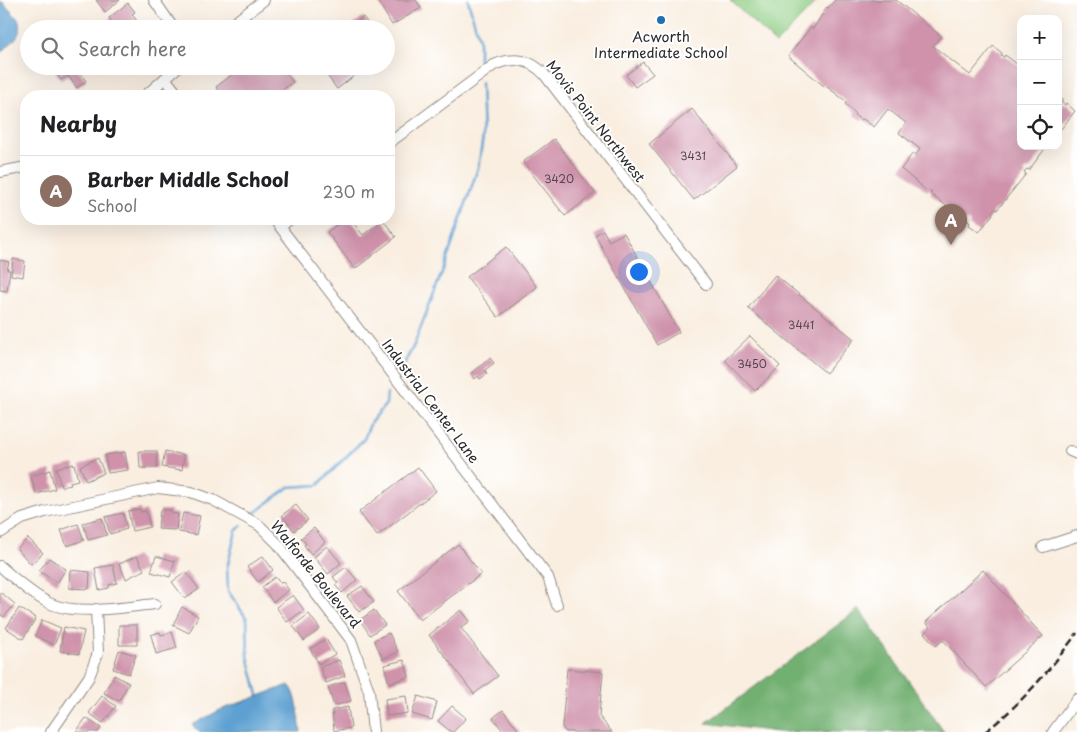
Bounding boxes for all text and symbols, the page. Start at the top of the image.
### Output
marker: Acworth Intermediate School [655,14,667,26]
map controls [1017,15,1062,150]
button: + [1017,15,1062,60]
search box [20,20,395,75]
place label: Acworth Intermediate School [594,26,728,63]
icon: search [38,34,66,62]
text: Search here [78,34,187,62]
street label: Movis Point Northwest [542,55,651,187]
button: − [1017,60,1062,105]
button: locate [1017,105,1062,150]
text: Nearby [40,107,117,139]
house number: 3431 [680,147,706,164]
text: Barber Middle School [87,165,289,193]
house number: 3420 [544,170,574,187]
text: A [50,179,62,203]
text: 230 m [323,179,375,203]
text: School [87,193,137,217]
pin: A [935,204,967,245]
your location [626,259,652,285]
house number: 3441 [788,316,814,333]
street label: Industrial Center Lane [377,334,485,468]
house number: 3450 [737,355,767,372]
street label: Walforde Boulevard [266,516,366,633]

